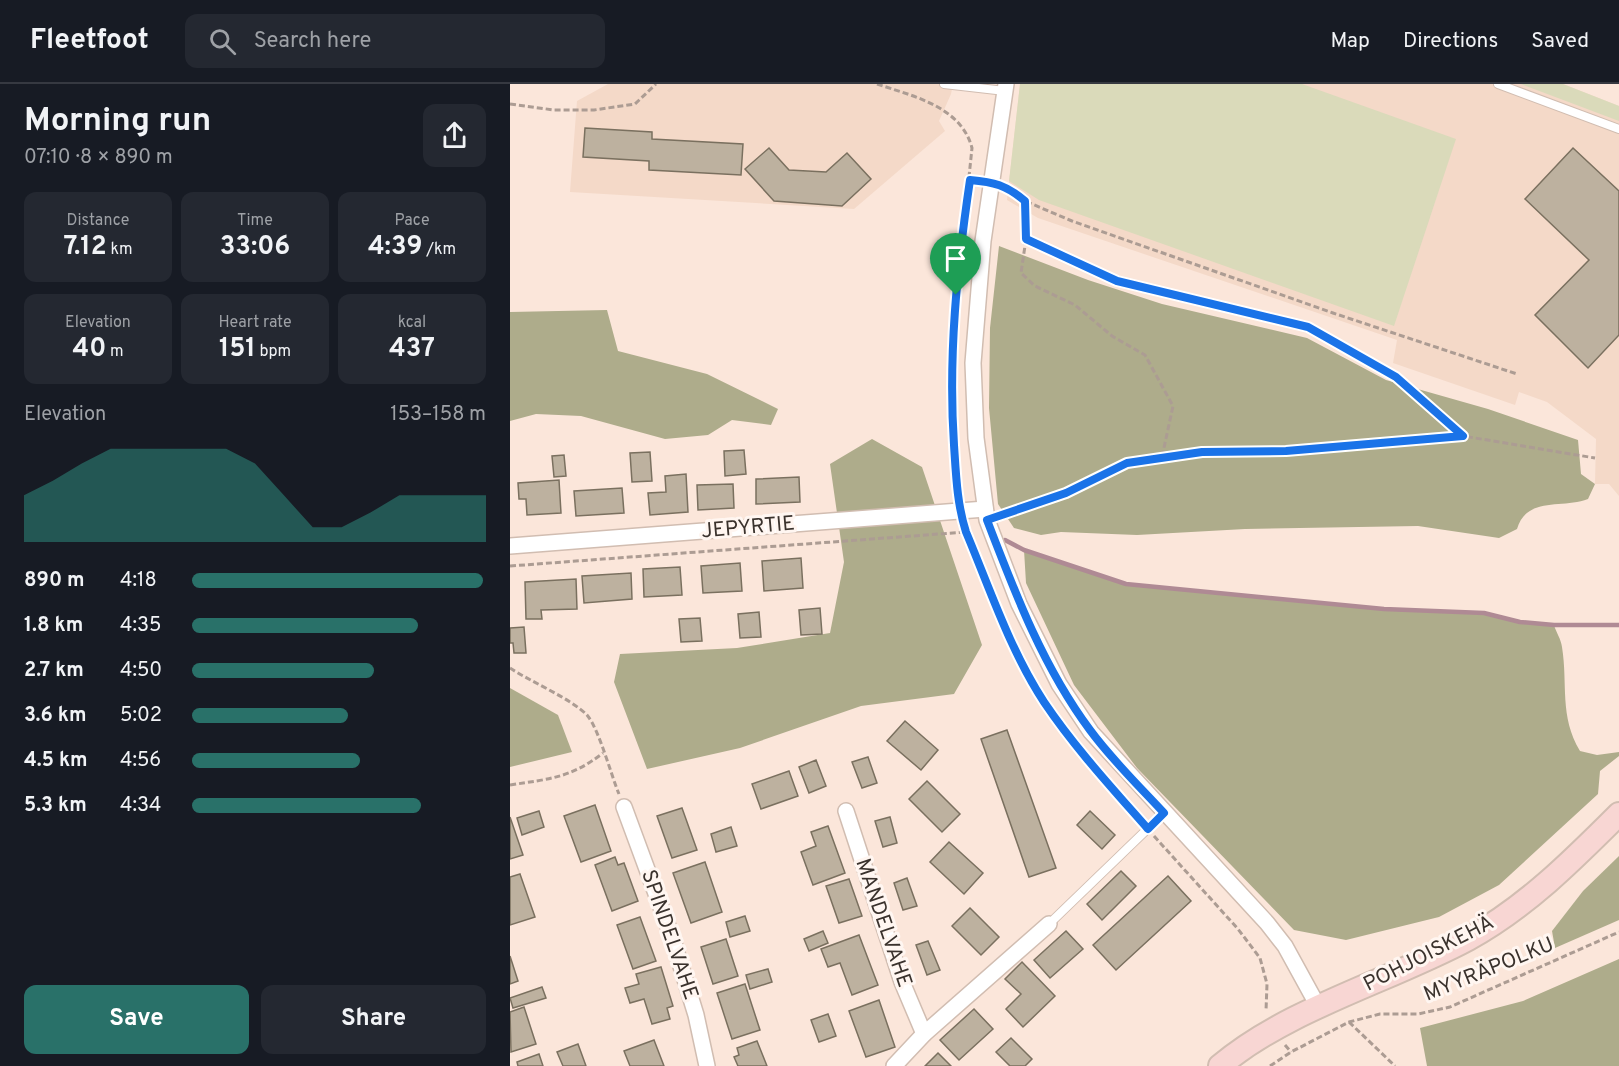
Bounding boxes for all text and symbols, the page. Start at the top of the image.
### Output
search box [185,14,605,68]
text: Fleetfoot [30,23,149,59]
icon: search [206,25,239,58]
text: Search here [254,28,371,55]
text: Map [1330,28,1370,55]
text: Directions [1403,28,1498,55]
text: Saved [1531,28,1589,55]
text: Morning run [24,101,211,143]
button: share [423,104,486,167]
text: 07:10 · 8 × 890 m [24,145,173,171]
text: Distance [67,211,129,231]
text: Time [237,211,273,231]
text: Pace [394,211,430,231]
text: 7.12 [63,231,107,264]
text: 33:06 [220,231,290,264]
text: 4:39 [368,231,422,264]
pin [930,233,981,295]
text: km [107,240,133,260]
text: /km [422,240,456,260]
icon: arrive [939,242,972,275]
text: Elevation [65,313,131,333]
text: Heart rate [218,313,292,333]
text: kcal [398,313,426,333]
text: 40 [72,333,106,366]
text: 151 [219,333,256,366]
text: 437 [389,333,435,366]
text: m [106,342,124,362]
text: bpm [256,342,291,362]
text: Elevation [24,402,106,428]
text: 153–158 m [390,402,486,428]
street label: JEPYRTIE [700,510,796,546]
text: 890 m [24,568,85,594]
text: 4:18 [120,568,157,594]
text: 1.8 km [24,613,83,639]
text: 4:35 [120,613,161,639]
text: 2.7 km [24,658,84,684]
text: 4:50 [120,658,162,684]
text: 3.6 km [24,703,86,729]
text: 5:02 [120,703,162,729]
text: 4.5 km [24,748,88,774]
text: 4:56 [120,748,161,774]
text: 5.3 km [24,793,87,819]
text: 4:34 [120,793,161,819]
street label: MANDELVAHE [848,855,918,991]
street label: SPINDELVAHE [634,866,704,1004]
street label: POHJOISKEHÄ [1359,910,1499,998]
street label: MYYRÄPOLKU [1420,932,1558,1008]
button: Save [24,985,249,1054]
button: Share [261,985,486,1054]

